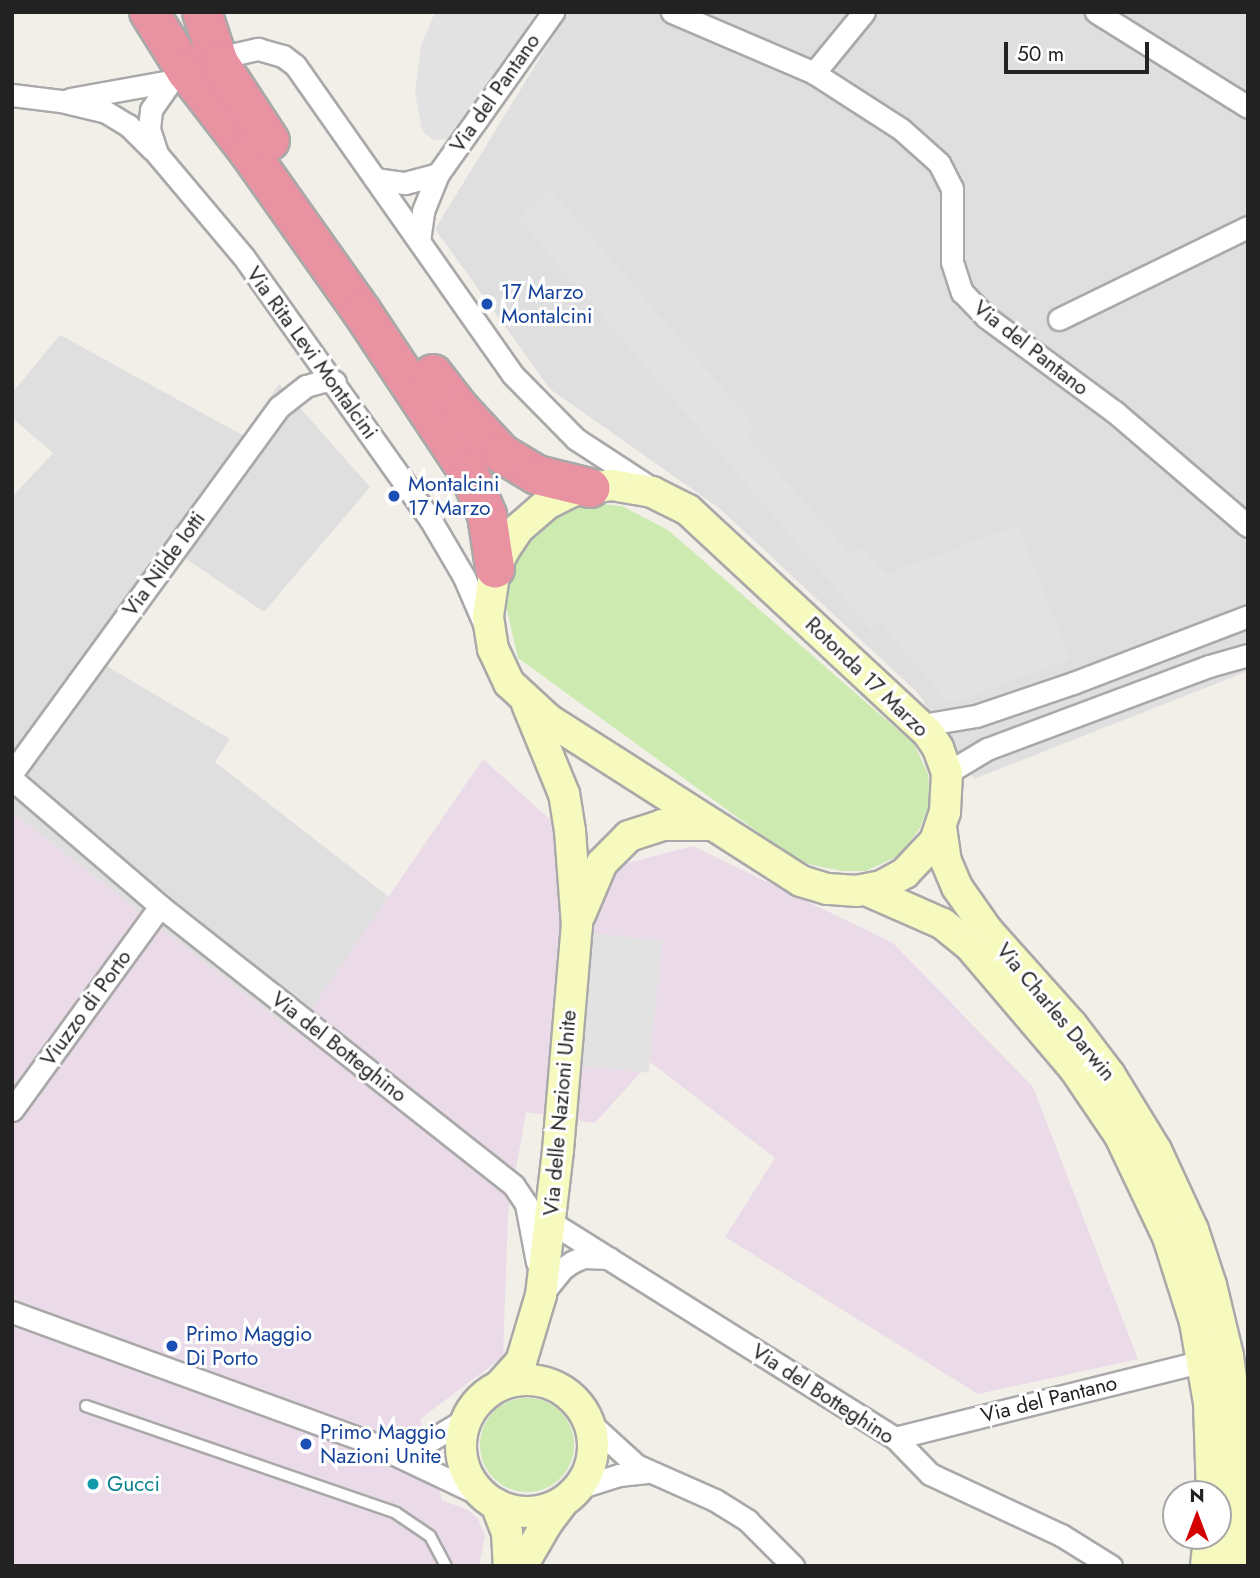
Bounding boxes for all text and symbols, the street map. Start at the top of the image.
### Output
scale bar [1008,28,1153,72]
street label: Via del Pantano [445,29,545,157]
text: 50 m [1017,39,1064,69]
street label: Via Rita Levi Montalcini [241,262,383,444]
place label: 17 Marzo Montalcini [501,279,592,329]
street label: Via del Pantano [968,295,1094,401]
marker: 17 Marzo Montalcini [479,296,495,312]
place label: Montalcini 17 Marzo [408,471,499,521]
marker: Montalcini 17 Marzo [386,488,402,504]
street label: Via Nilde Iotti [118,507,210,621]
street label: Rotonda 17 Marzo [800,612,934,742]
street label: Via Charles Darwin [991,938,1121,1086]
street label: Viuzzo di Porto [35,945,137,1071]
street label: Via del Botteghino [266,986,412,1108]
street label: Via delle Nazioni Unite [538,1009,582,1217]
place label: Primo Maggio Di Porto [186,1321,312,1371]
marker: Primo Maggio Di Porto [164,1338,180,1354]
street label: Via del Botteghino [747,1339,899,1449]
street label: Via del Pantano [978,1370,1120,1428]
place label: Primo Maggio Nazioni Unite [320,1419,446,1469]
marker: Primo Maggio Nazioni Unite [298,1436,314,1452]
place label: Gucci [107,1471,160,1497]
marker: Gucci [85,1476,101,1492]
north arrow [1162,1480,1232,1550]
text: N [1189,1482,1205,1509]

